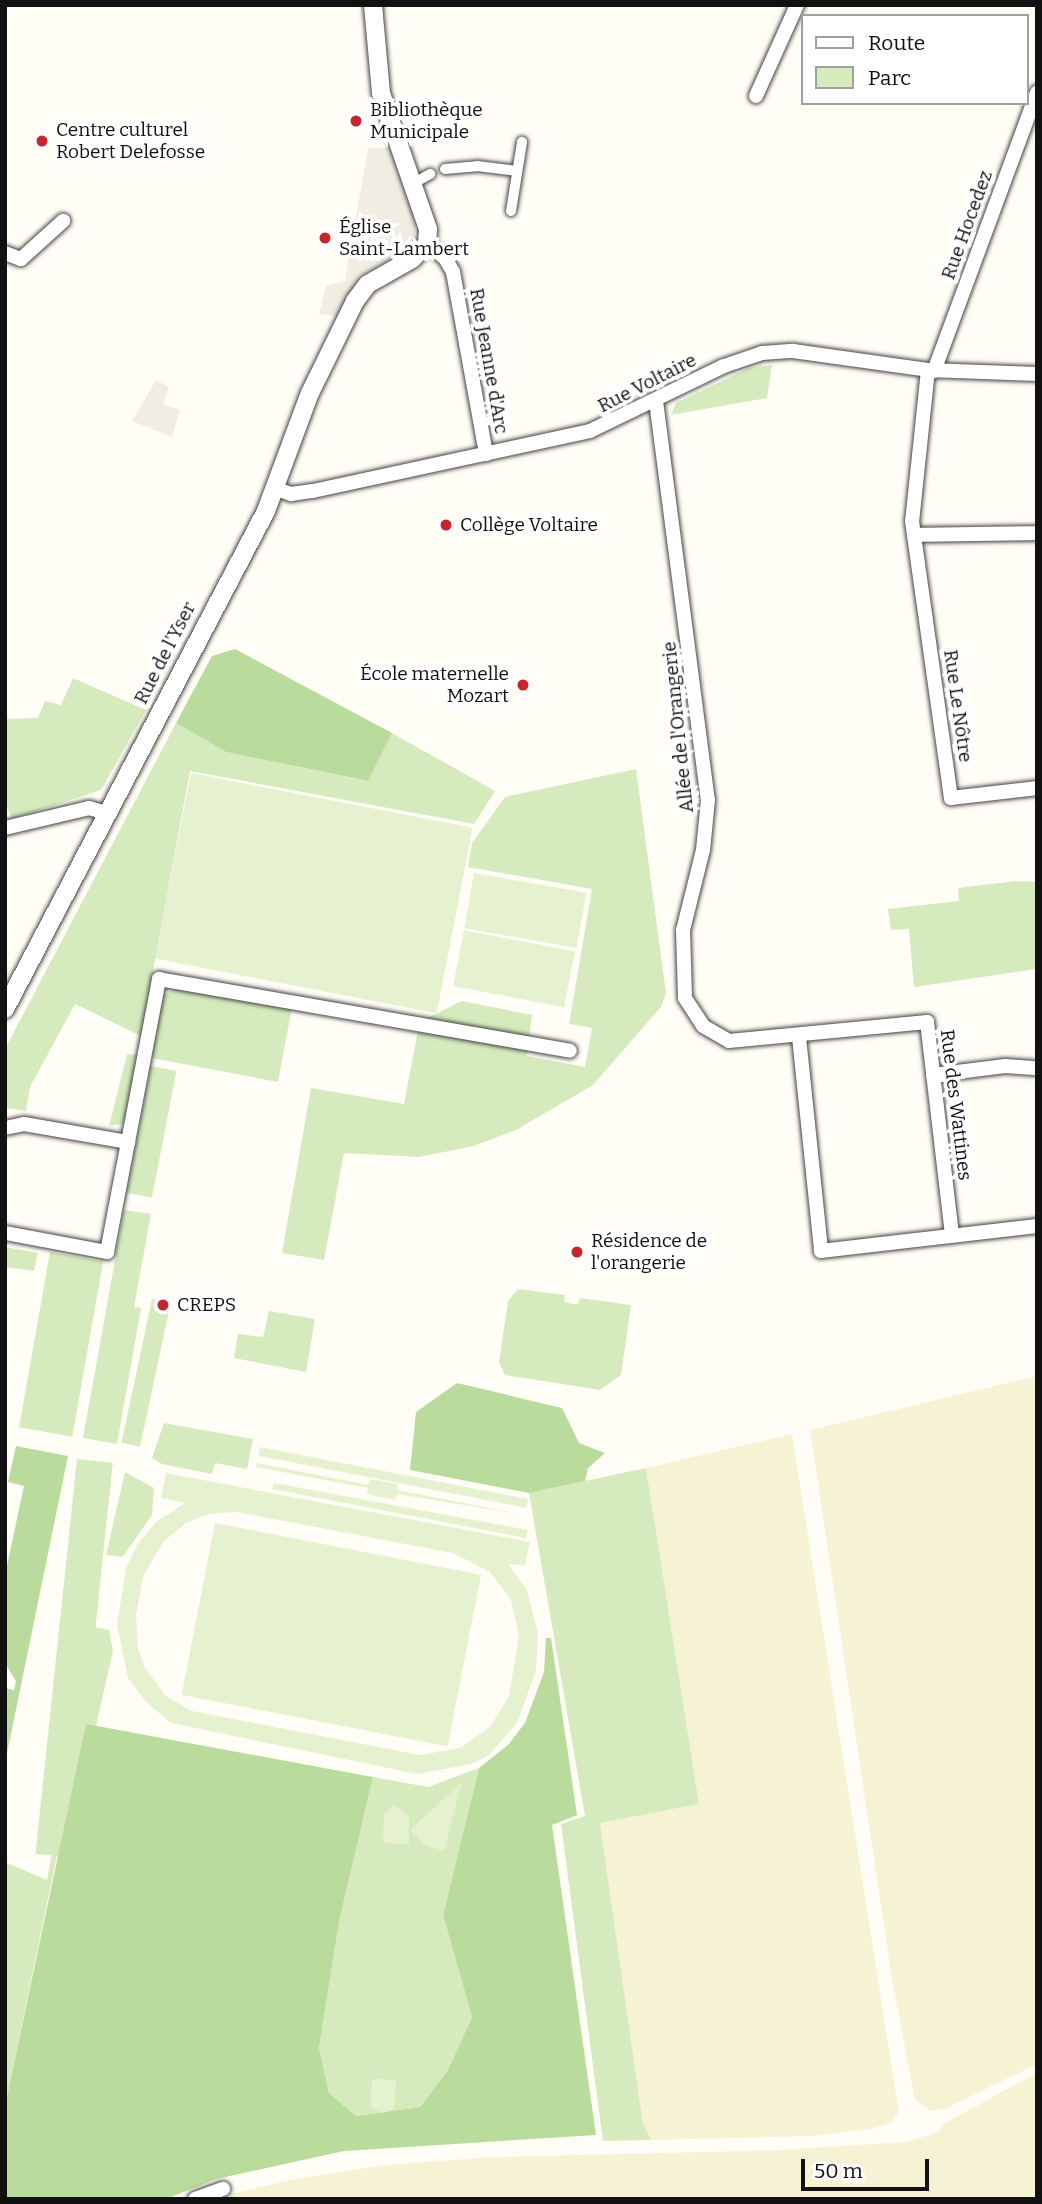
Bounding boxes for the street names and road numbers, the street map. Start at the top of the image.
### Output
street label: Rue Hocedez [937,167,997,283]
street label: Rue Jeanne d'Arc [465,286,513,436]
street label: Rue Voltaire [594,348,700,418]
street label: Rue de l'Yser [129,598,201,708]
street label: Allée de l'Orangerie [658,640,698,814]
street label: Rue Le Nôtre [939,648,977,764]
street label: Rue des Wattines [935,1028,977,1182]

